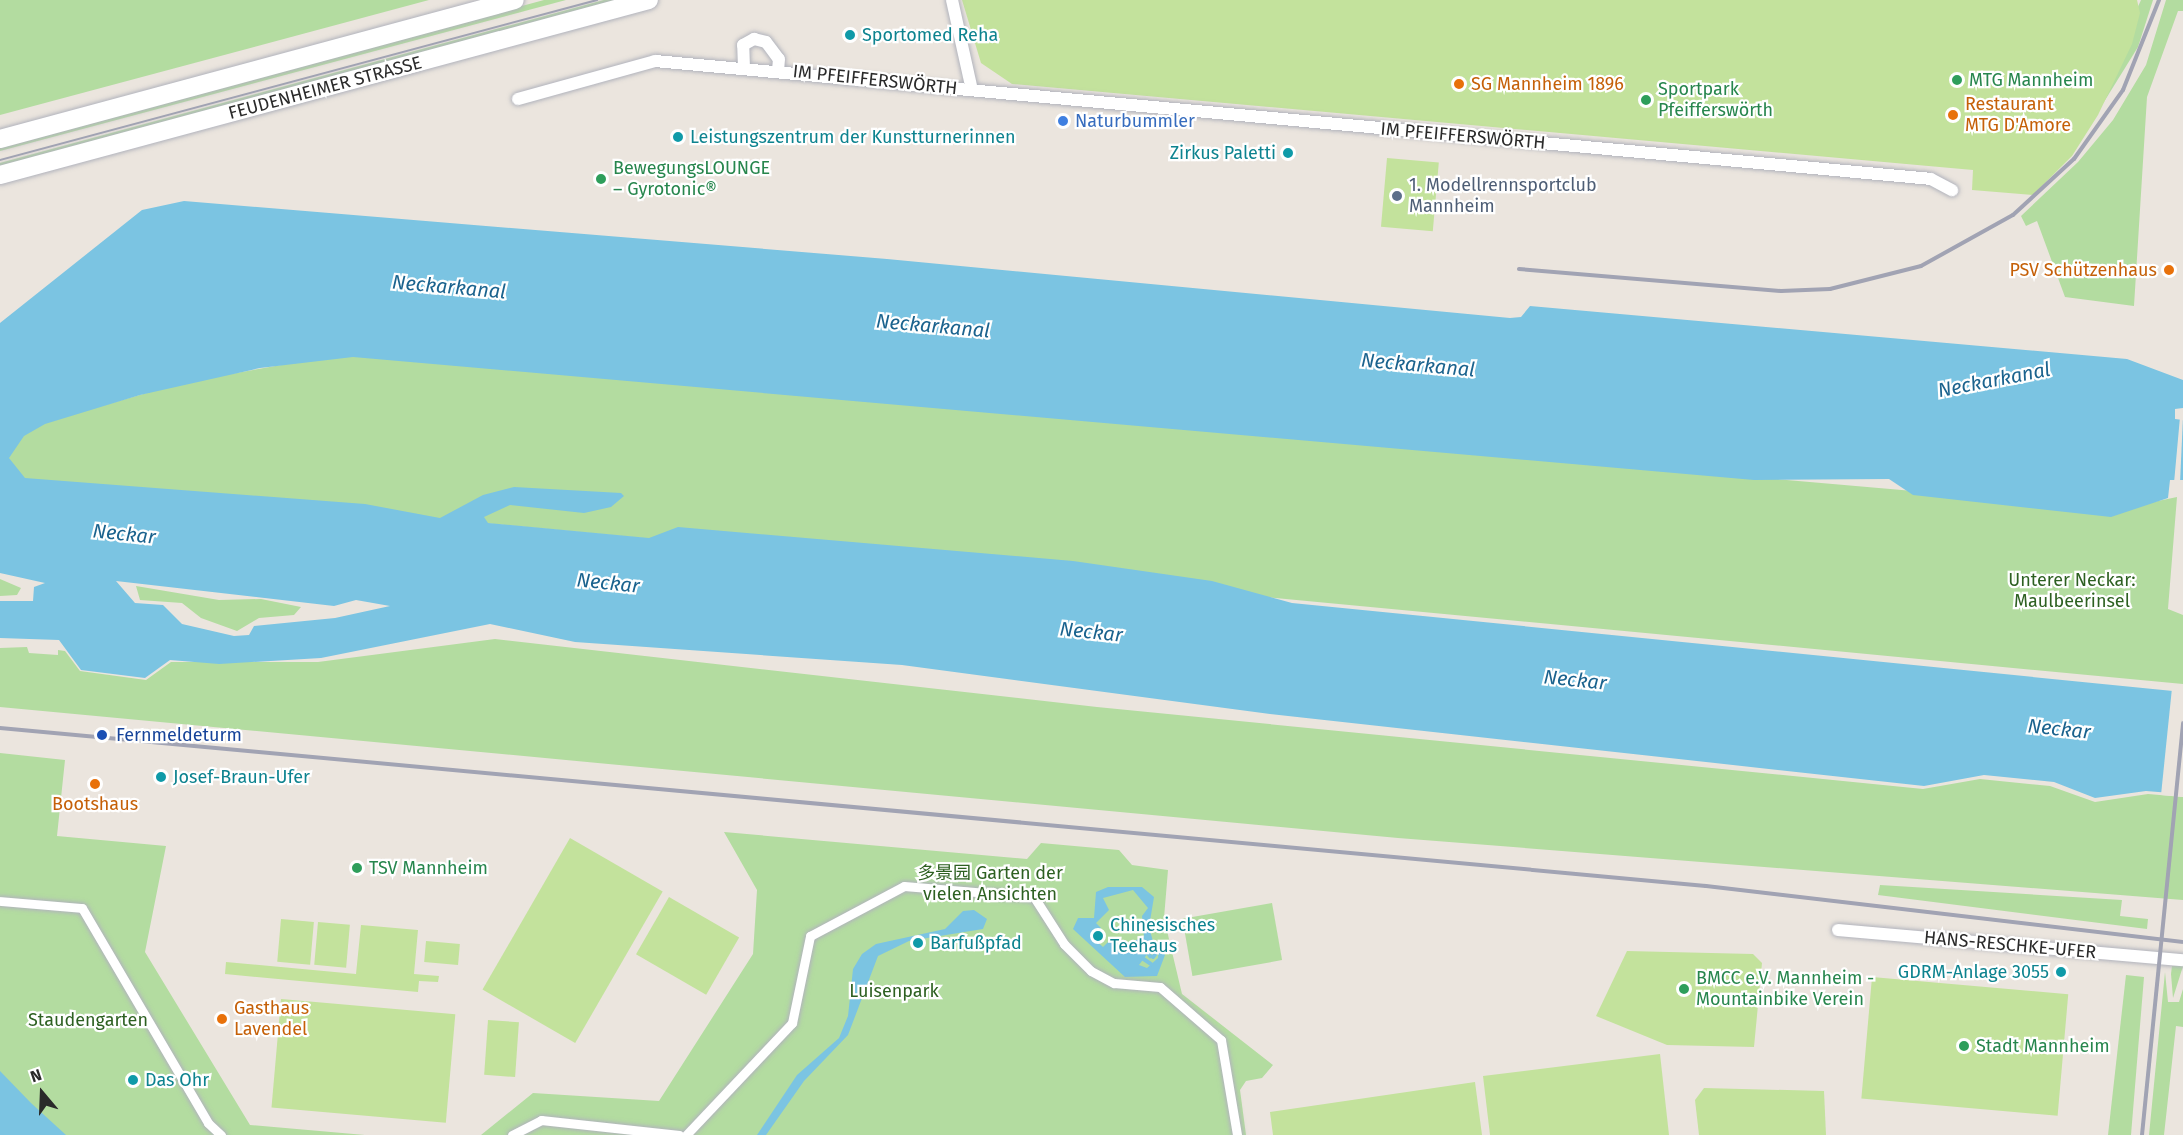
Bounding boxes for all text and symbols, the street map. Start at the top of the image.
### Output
place label: Sportomed Reha [862,24,998,46]
marker: Sportomed Reha [843,28,857,42]
street label: FEUDENHEIMER STRASSE [226,52,424,124]
street label: IM PFEIFFERSWÖRTH [792,61,958,99]
place label: MTG Mannheim [1969,69,2093,91]
place label: SG Mannheim 1896 [1471,73,1624,95]
marker: MTG Mannheim [1950,73,1964,87]
marker: SG Mannheim 1896 [1452,77,1466,91]
place label: Sportpark Pfeifferswörth [1658,79,1773,122]
marker: Sportpark Pfeifferswörth [1639,93,1653,107]
place label: Restaurant MTG D'Amore [1965,94,2071,136]
marker: Restaurant MTG D'Amore [1946,108,1960,122]
place label: Naturbummler [1075,110,1195,132]
marker: Naturbummler [1056,114,1070,128]
street label: IM PFEIFFERSWÖRTH [1380,118,1546,154]
place label: Leistungszentrum der Kunstturnerinnen [690,126,1016,148]
marker: Leistungszentrum der Kunstturnerinnen [671,130,685,144]
place label: Zirkus Paletti [1170,142,1276,164]
marker: Zirkus Paletti [1281,146,1295,160]
place label: BewegungsLOUNGE – Gyrotonic® [613,158,770,201]
marker: BewegungsLOUNGE – Gyrotonic® [594,172,608,186]
place label: 1. Modellrennsportclub Mannheim [1409,175,1597,218]
marker: 1. Modellrennsportclub Mannheim [1390,189,1404,203]
place label: PSV Schützenhaus [2009,259,2157,281]
marker: PSV Schützenhaus [2162,263,2176,277]
water label: Neckarkanal [391,270,507,304]
water label: Neckarkanal [875,309,991,343]
water label: Neckarkanal [1360,348,1476,382]
water label: Neckarkanal [1936,357,2052,403]
water label: Neckar [91,519,157,549]
water label: Neckar [575,568,641,598]
park label: Unterer Neckar: Maulbeerinsel [2008,570,2136,612]
water label: Neckar [1058,617,1124,647]
water label: Neckar [1542,665,1608,695]
water label: Neckar [2026,714,2092,744]
place label: Fernmeldeturm [116,724,242,746]
marker: Fernmeldeturm [93,726,111,744]
place label: Josef-Braun-Ufer [173,766,310,788]
marker: Josef-Braun-Ufer [154,770,168,784]
marker: Bootshaus [88,777,102,791]
place label: Bootshaus [52,793,138,815]
place label: TSV Mannheim [369,857,488,879]
marker: TSV Mannheim [350,861,364,875]
park label: 多景园 Garten der vielen Ansichten [917,863,1063,906]
place label: Chinesisches Teehaus [1110,915,1215,958]
street label: HANS-RESCHKE-UFER [1923,927,2097,963]
marker: Chinesisches Teehaus [1091,929,1105,943]
place label: Barfußpfad [930,932,1022,954]
marker: Barfußpfad [911,936,925,950]
place label: GDRM-Anlage 3055 [1898,961,2049,983]
marker: GDRM-Anlage 3055 [2054,965,2068,979]
place label: BMCC e.V. Mannheim - Mountainbike Verein [1696,968,1874,1010]
park label: Luisenpark [849,980,939,1002]
marker: BMCC e.V. Mannheim - Mountainbike Verein [1677,982,1691,996]
place label: Gasthaus Lavendel [234,998,309,1040]
park label: Staudengarten [28,1009,148,1031]
marker: Gasthaus Lavendel [215,1012,229,1026]
place label: Stadt Mannheim [1976,1035,2110,1057]
marker: Stadt Mannheim [1957,1039,1971,1053]
north arrow [12,1063,72,1123]
text: N [28,1065,44,1086]
place label: Das Ohr [145,1069,209,1091]
marker: Das Ohr [126,1073,140,1087]

